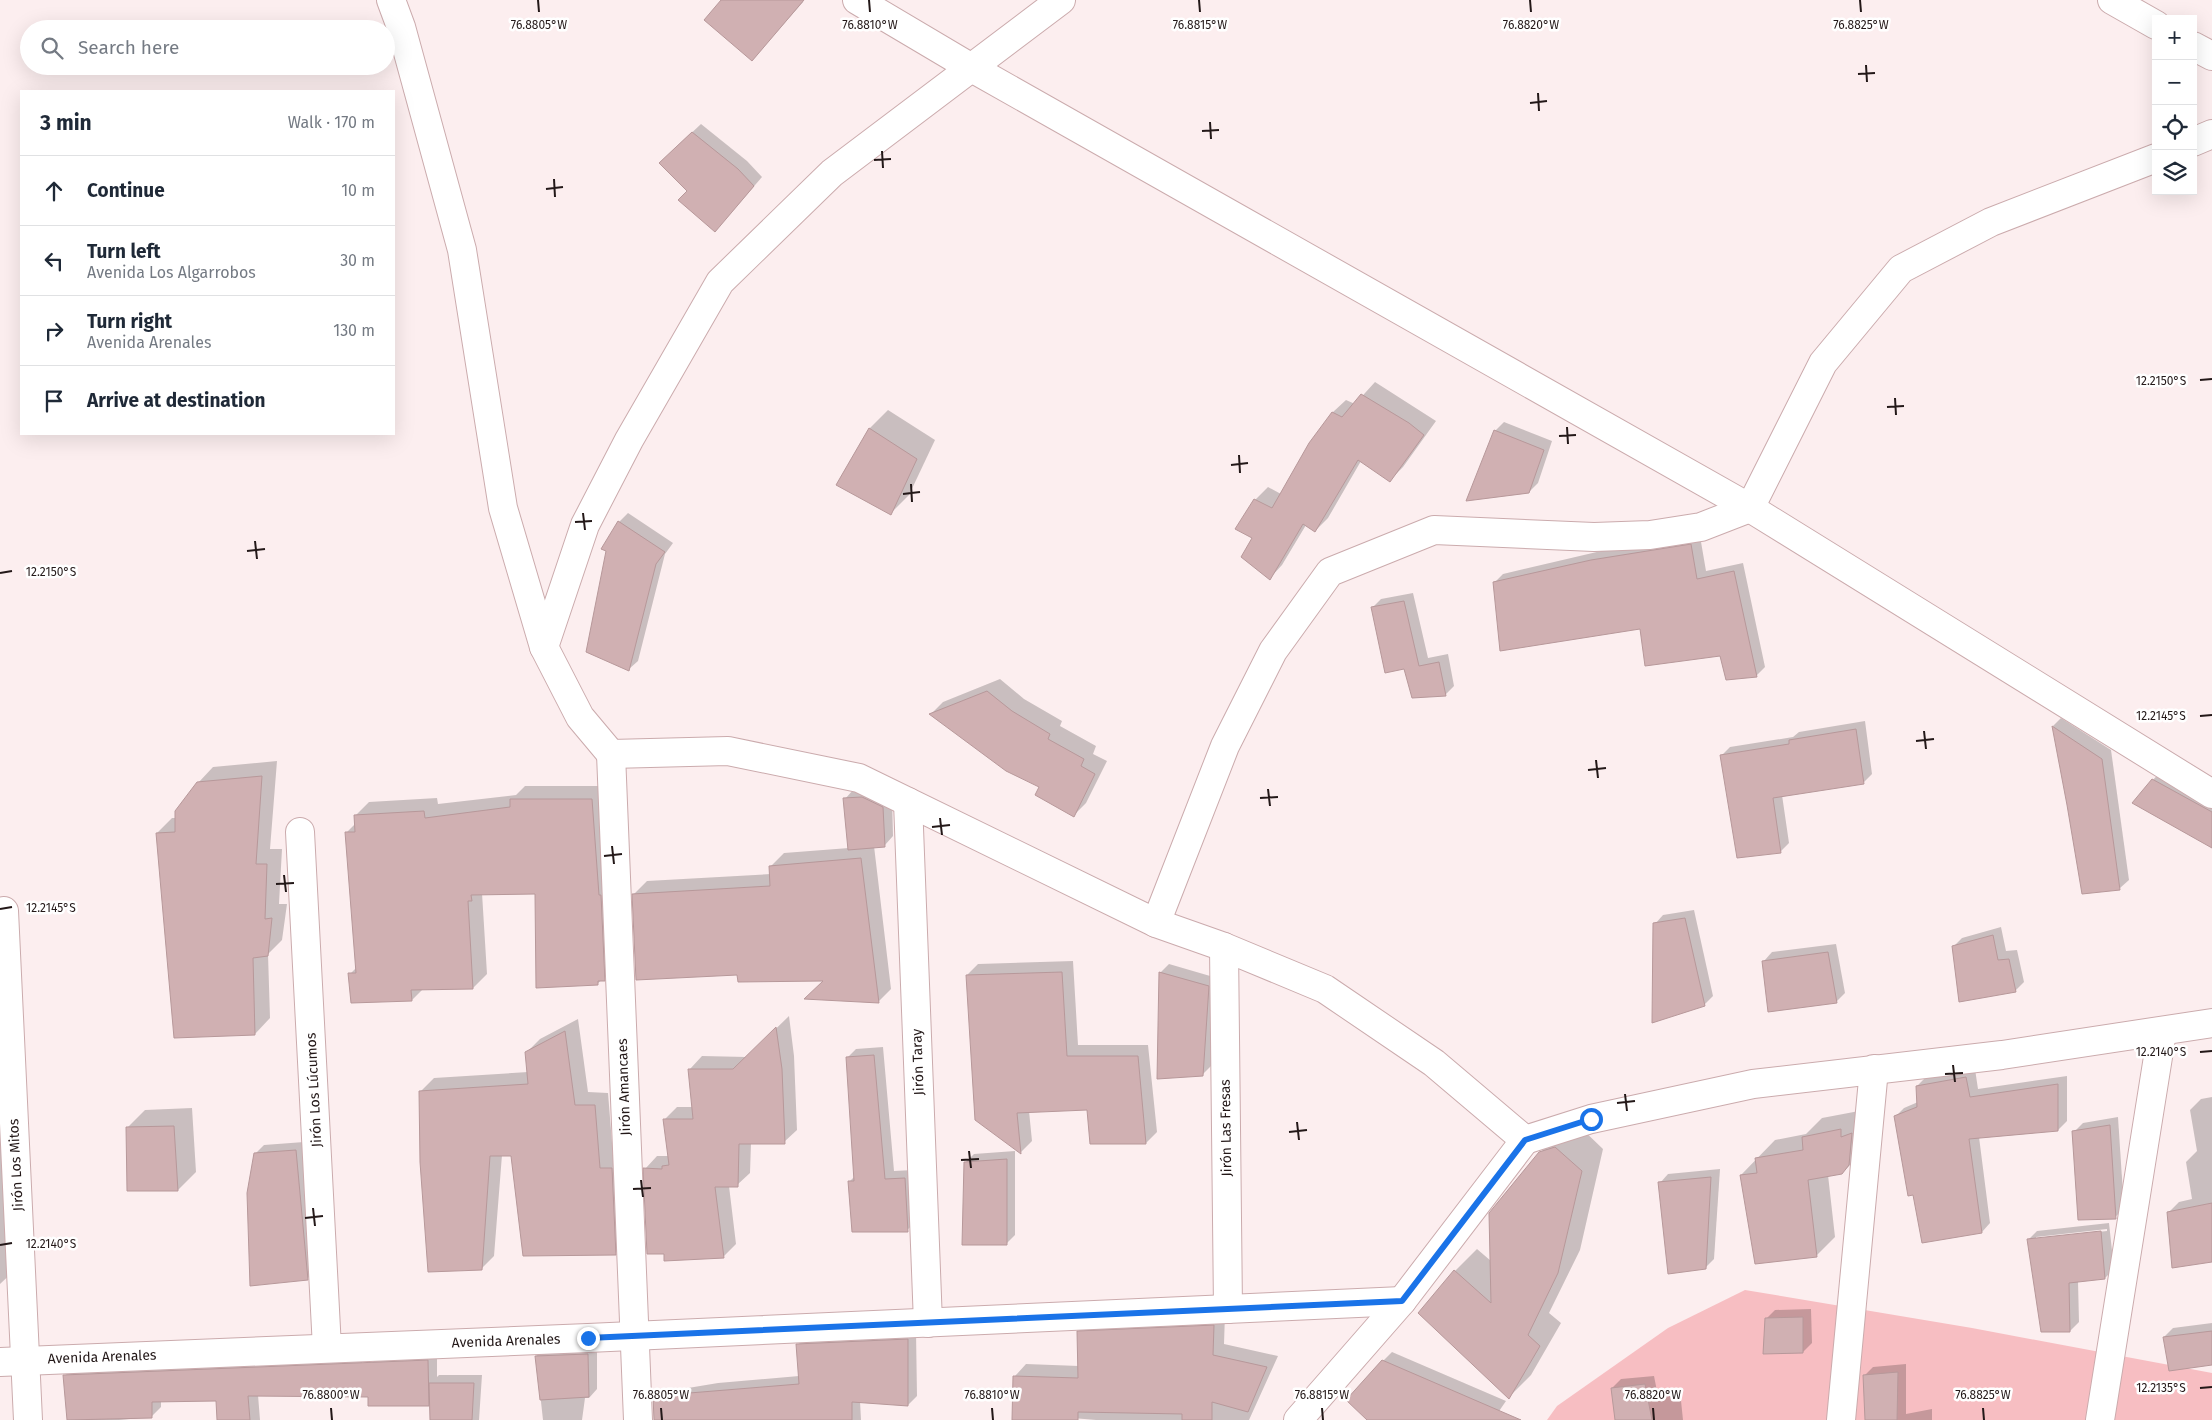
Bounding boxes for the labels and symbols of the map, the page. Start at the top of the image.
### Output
text: 76.8805°W [511,18,567,32]
text: 76.8810°W [842,18,898,32]
text: 76.8815°W [1173,18,1227,32]
text: 76.8820°W [1503,18,1559,32]
text: 76.8825°W [1833,18,1889,32]
text: 12.2150°S [2136,374,2187,388]
text: 12.2150°S [26,565,77,579]
text: 12.2145°S [2136,709,2186,723]
text: 12.2145°S [26,901,76,915]
street label: Jirón Taray [908,1028,928,1096]
street label: Jirón Los Lúcumos [302,1032,325,1148]
street label: Jirón Amancaes [614,1038,634,1136]
text: 12.2140°S [2136,1045,2187,1059]
street label: Jirón Las Fresas [1217,1079,1235,1177]
route start [1580,1108,1603,1131]
street label: Jirón Los Mitos [5,1118,27,1212]
text: 12.2140°S [26,1237,77,1251]
route end [577,1327,600,1350]
street label: Avenida Arenales [451,1331,561,1351]
street label: Avenida Arenales [47,1347,157,1367]
text: 12.2135°S [2136,1381,2186,1395]
text: 76.8800°W [302,1388,360,1402]
text: 76.8805°W [633,1388,689,1402]
text: 76.8810°W [964,1388,1020,1402]
text: 76.8815°W [1295,1388,1349,1402]
text: 76.8820°W [1625,1388,1681,1402]
text: 76.8825°W [1955,1388,2011,1402]

